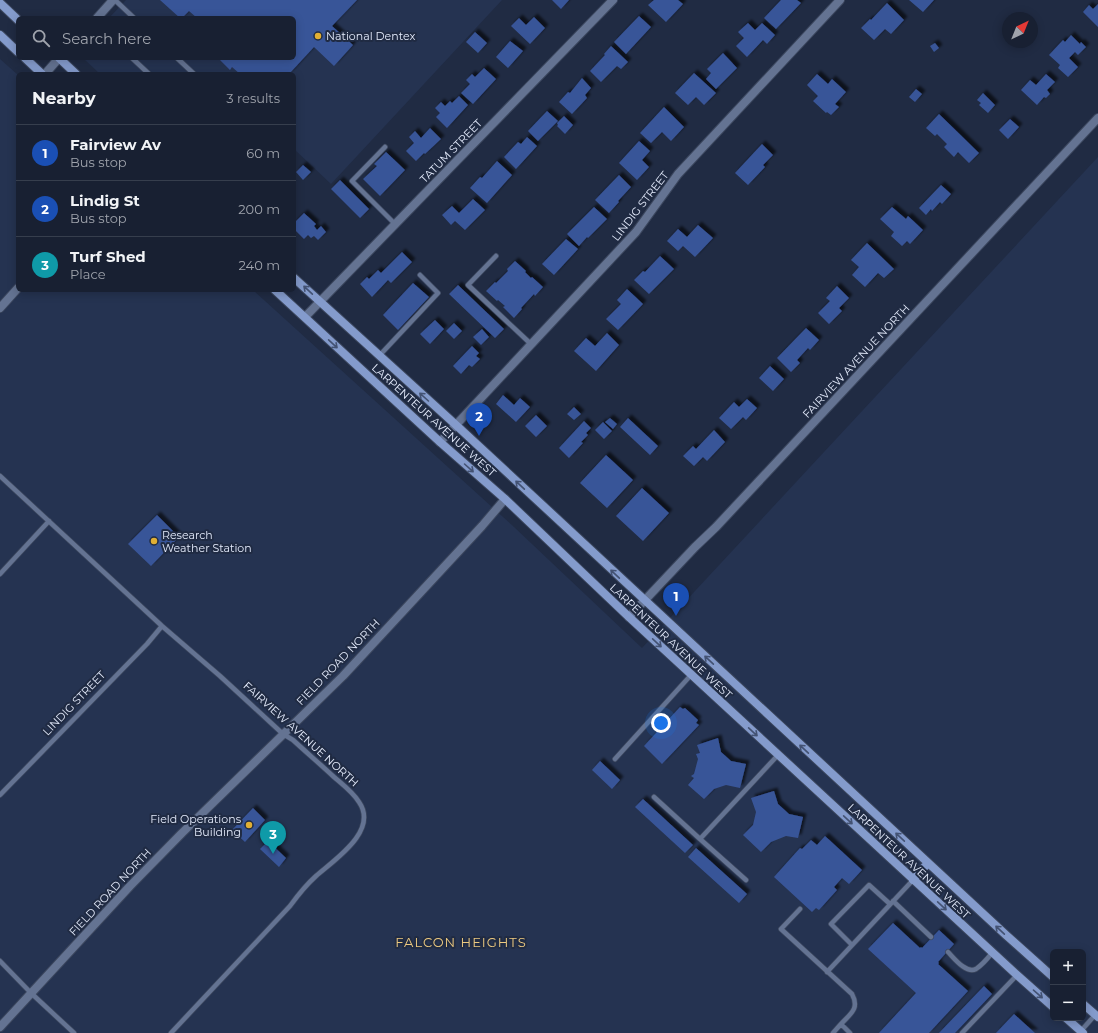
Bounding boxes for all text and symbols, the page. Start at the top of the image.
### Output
north arrow [1002,12,1038,48]
search box [16,16,296,60]
icon: search [30,27,52,49]
text: Search here [62,29,151,48]
place label: National Dentex [326,29,415,43]
marker: National Dentex [313,31,323,41]
text: Nearby [32,88,96,108]
text: 3 results [226,90,280,106]
street label: TATUM STREET [417,116,486,186]
text: Fairview Av [70,135,161,154]
text: 1 [42,145,48,161]
text: 60 m [246,145,280,161]
text: Bus stop [70,154,127,170]
street label: LINDIG STREET [608,168,672,244]
text: Lindig St [70,191,140,210]
text: 2 [41,201,49,217]
text: 200 m [238,201,280,217]
text: Bus stop [70,210,127,226]
text: Turf Shed [70,247,146,266]
text: 3 [41,257,49,273]
text: 240 m [239,257,280,273]
text: Place [70,266,106,282]
one-way arrow [303,286,313,295]
street label: FAIRVIEW AVENUE NORTH [800,301,912,421]
one-way arrow [328,339,338,348]
street label: LARPENTEUR AVENUE WEST [369,361,499,480]
one-way arrow [420,393,430,402]
pin: 2 [466,403,492,436]
one-way arrow [464,463,475,472]
one-way arrow [515,480,525,490]
place label: Research Weather Station [162,528,252,555]
marker: Research Weather Station [149,536,159,546]
one-way arrow [610,569,620,578]
street label: LARPENTEUR AVENUE WEST [607,581,736,702]
pin: 1 [663,583,689,616]
street label: FIELD ROAD NORTH [293,616,383,708]
one-way arrow [652,638,662,648]
one-way arrow [704,656,714,665]
street label: LINDIG STREET [40,667,109,738]
street label: FAIRVIEW AVENUE NORTH [240,678,362,790]
your location [651,713,671,733]
one-way arrow [748,727,758,736]
one-way arrow [799,744,809,753]
street label: LARPENTEUR AVENUE WEST [845,801,974,922]
place label: Field Operations Building [150,812,242,839]
one-way arrow [843,815,853,824]
marker: Field Operations Building [244,820,254,830]
pin: 3 [260,821,286,854]
one-way arrow [895,832,905,841]
street label: FIELD ROAD NORTH [66,845,154,939]
one-way arrow [937,901,947,911]
one-way arrow [995,925,1006,934]
district label: FALCON HEIGHTS [395,934,527,950]
map controls [1050,949,1086,1021]
button: + [1050,949,1086,985]
button: − [1050,985,1086,1021]
one-way arrow [1033,989,1043,998]

